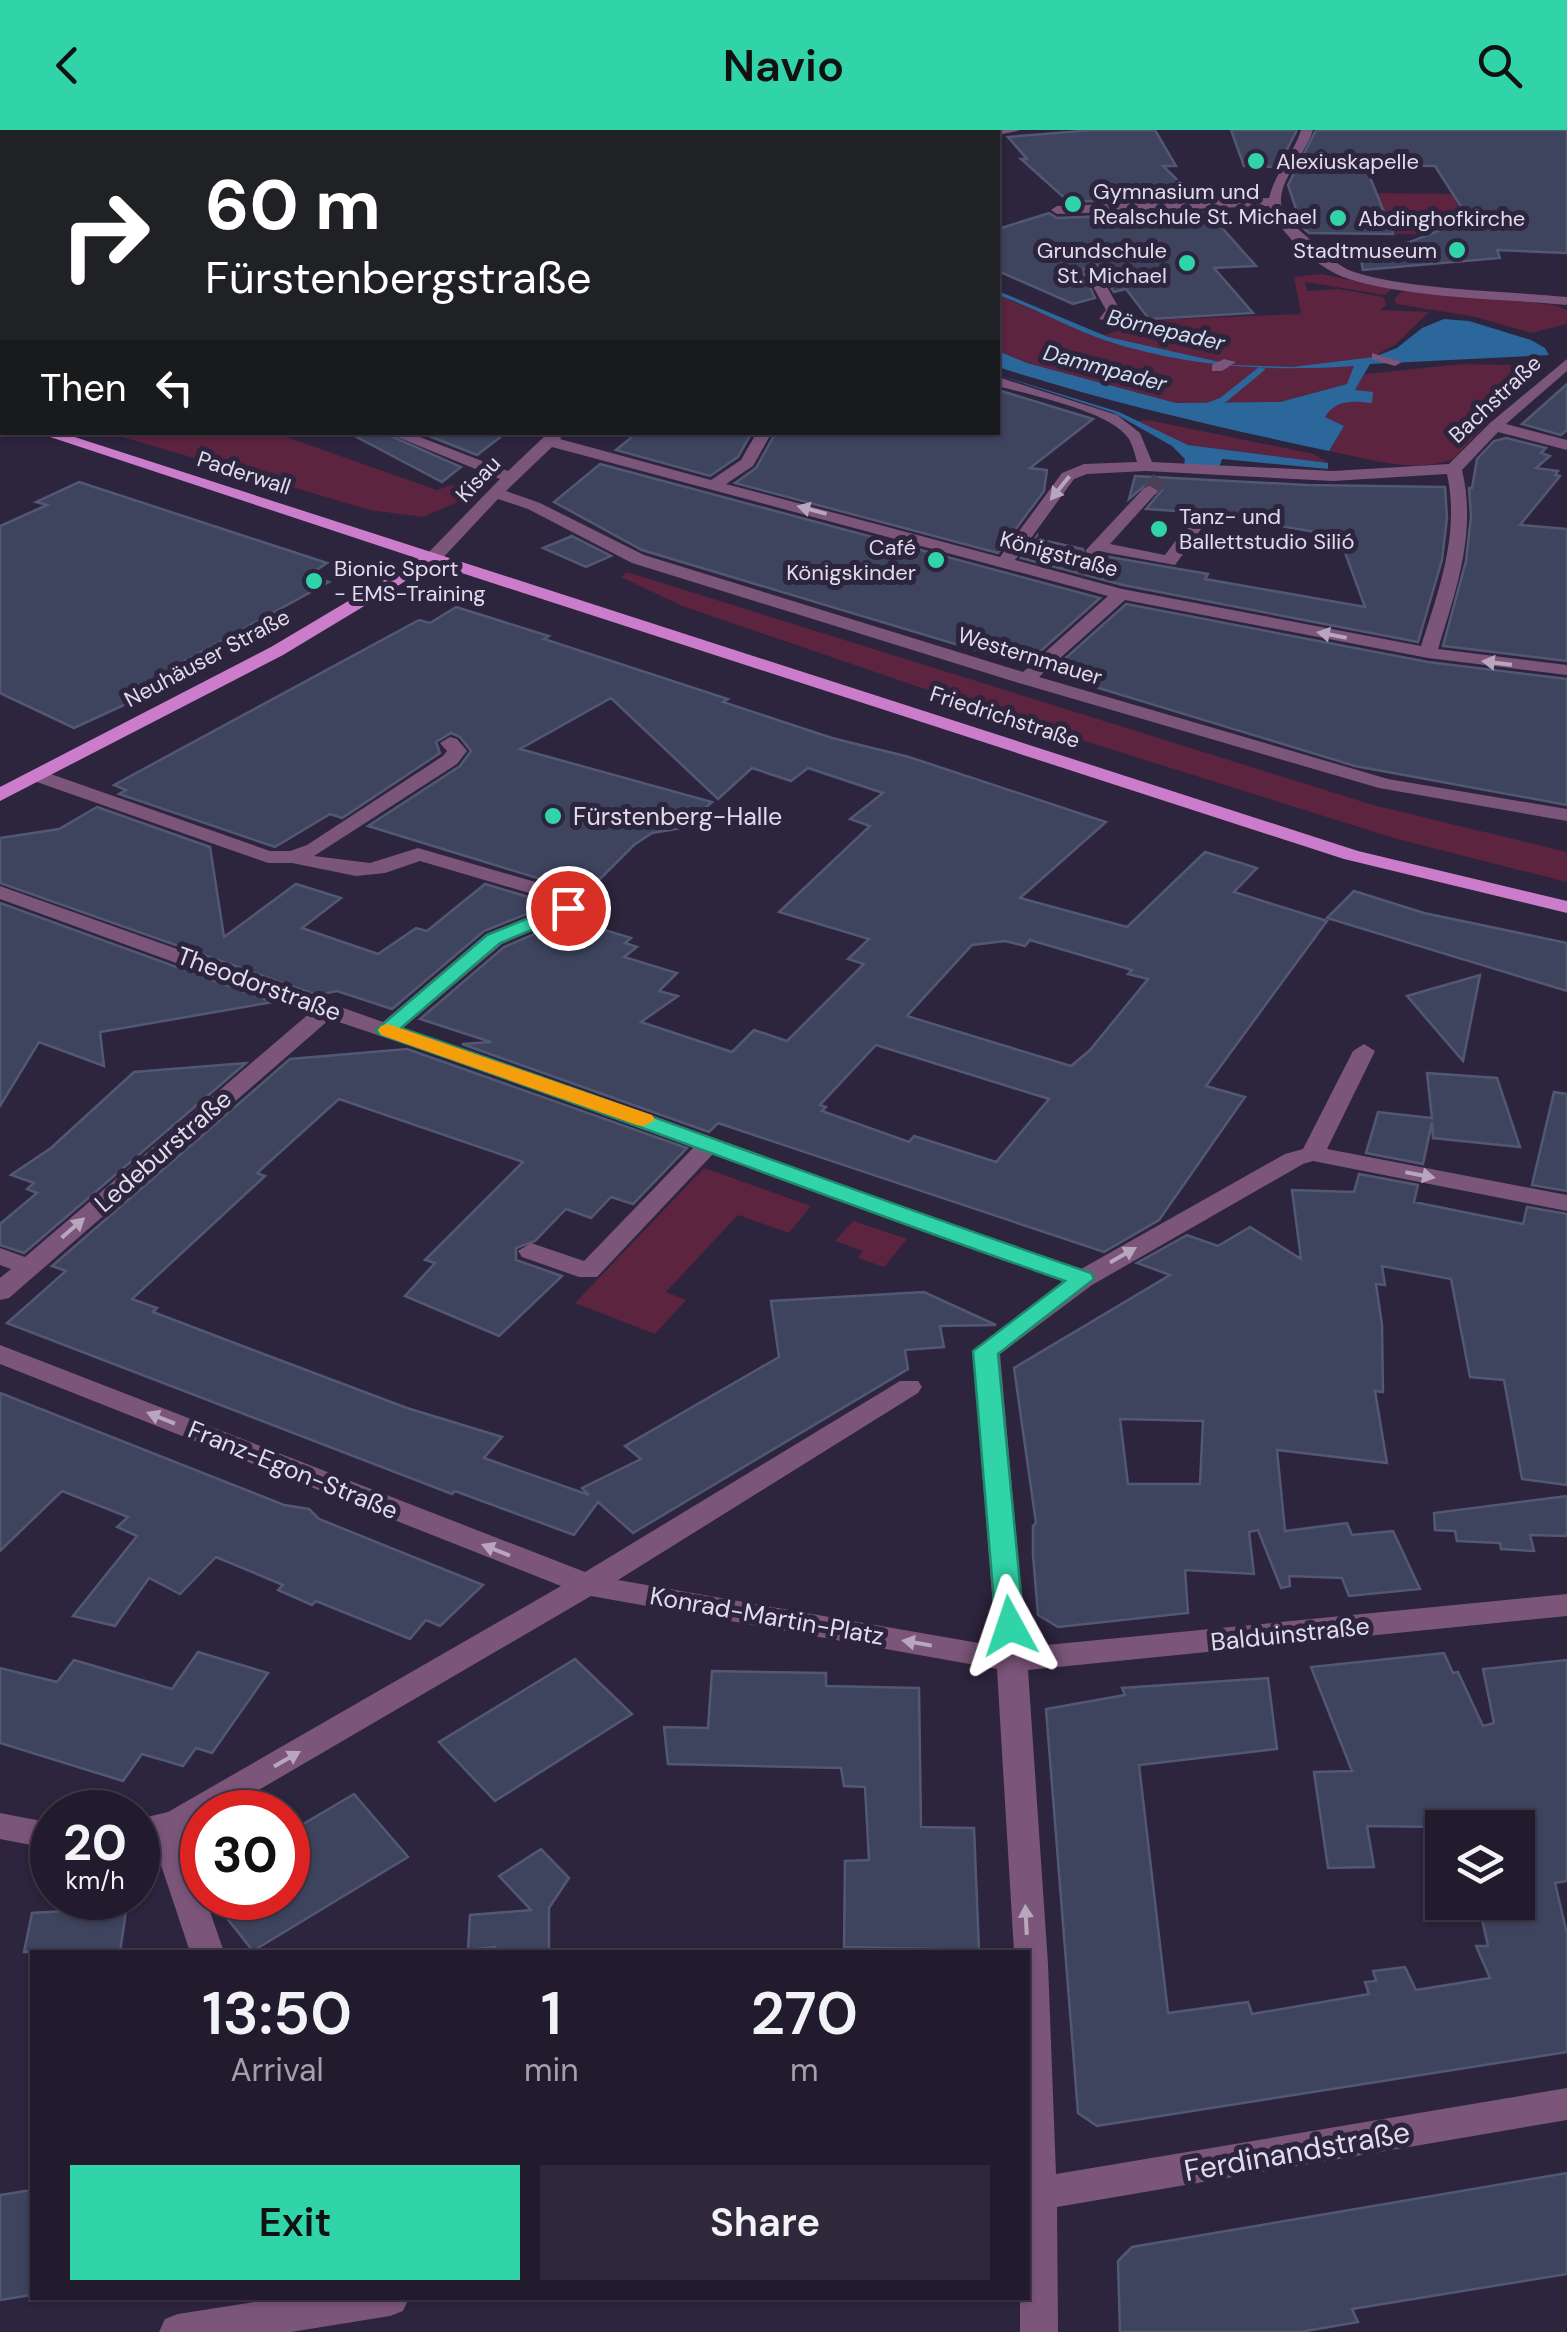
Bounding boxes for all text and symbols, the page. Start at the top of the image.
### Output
text: Navio [723,36,844,95]
icon: back [40,38,95,93]
icon: search [1472,38,1527,93]
place label: Alexiuskapelle [1276,147,1419,176]
marker: Alexiuskapelle [1245,150,1267,172]
text: 60 m [205,160,381,251]
icon: right [40,170,170,300]
place label: Gymnasium und Realschule St. Michael [1093,177,1317,231]
marker: Gymnasium und Realschule St. Michael [1062,193,1084,215]
place label: Abdinghofkirche [1358,204,1525,233]
marker: Abdinghofkirche [1327,207,1349,229]
place label: Grundschule St. Michael [1037,236,1167,290]
place label: Stadtmuseum [1293,236,1437,265]
marker: Stadtmuseum [1446,239,1468,261]
text: Fürstenbergstraße [205,248,592,307]
marker: Grundschule St. Michael [1176,252,1198,274]
water label: Börnepader [1104,302,1229,358]
water label: Dammpader [1040,338,1171,399]
street label: Bachstraße [1443,349,1547,449]
icon: left [147,360,202,415]
text: Then [40,363,127,413]
street label: Paderwall [193,444,295,502]
street label: Kisau [449,449,507,509]
one-way arrow [1049,475,1071,500]
one-way arrow [796,502,827,518]
place label: Tanz- und Ballettstudio Silió [1179,502,1354,556]
marker: Tanz- und Ballettstudio Silió [1148,518,1170,540]
street label: Königstraße [997,524,1121,584]
place label: Café Königskinder [786,533,916,587]
marker: Café Königskinder [925,549,947,571]
place label: Bionic Sport - EMS-Training [334,554,486,608]
marker: Bionic Sport - EMS-Training [303,570,325,592]
street label: Neuhäuser Straße [119,602,295,714]
street label: Westernmauer [954,620,1106,692]
one-way arrow [1316,627,1347,643]
one-way arrow [1481,655,1513,671]
street label: Friedrichstraße [926,679,1084,755]
place label: Fürstenberg-Halle [573,800,782,833]
marker: Fürstenberg-Halle [542,805,564,827]
pin [526,866,611,951]
icon: arrive [541,881,596,936]
street label: Theodorstraße [172,939,346,1029]
street label: Ledeburstraße [88,1082,238,1220]
one-way arrow [1405,1167,1436,1183]
one-way arrow [61,1218,86,1239]
one-way arrow [1109,1247,1137,1265]
one-way arrow [146,1409,176,1425]
street label: Franz-Egon-Straße [183,1413,403,1527]
one-way arrow [481,1542,511,1558]
position arrow [958,1574,1062,1678]
street label: Konrad-Martin-Platz [647,1579,887,1653]
street label: Balduinstraße [1209,1609,1371,1659]
one-way arrow [901,1635,932,1650]
one-way arrow [272,1751,301,1768]
speed limit sign: 30 [180,1790,310,1920]
text: 20 [63,1810,127,1876]
map controls [1425,1810,1535,1920]
button: layers [1425,1810,1535,1920]
text: km/h [65,1864,125,1897]
one-way arrow [1018,1904,1034,1936]
text: 13:50 [202,1974,352,2053]
text: 1 [541,1974,562,2053]
text: 270 [750,1974,858,2053]
text: Arrival [230,2049,324,2091]
text: min [524,2049,579,2091]
text: m [790,2049,819,2091]
street label: Ferdinandstraße [1181,2112,1413,2190]
button: Exit [70,2165,520,2280]
button: Share [540,2165,990,2280]

